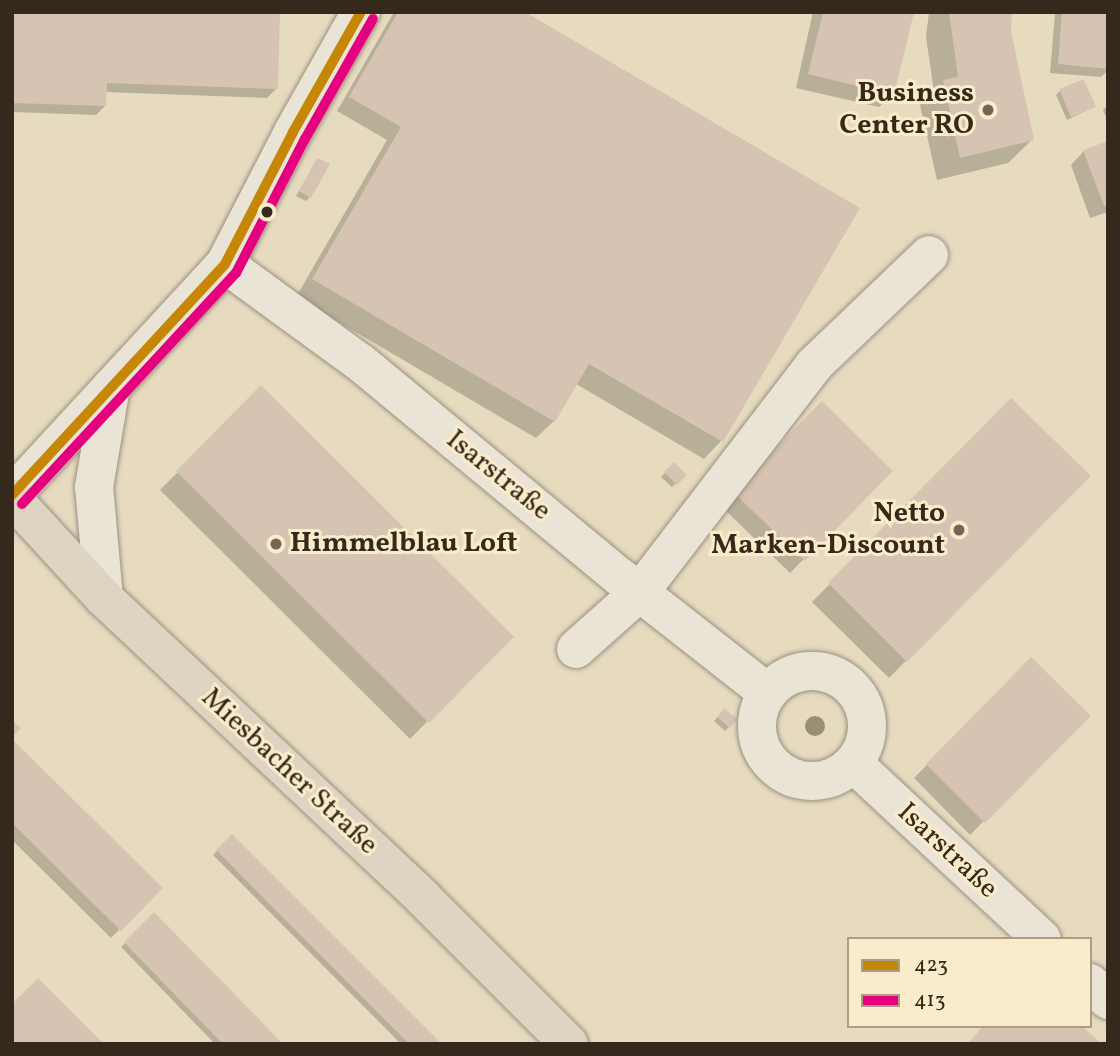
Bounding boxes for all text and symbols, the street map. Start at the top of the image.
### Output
place label: Business Center RO [839,77,974,143]
marker: Business Center RO [980,102,996,118]
unlabelled marker [260,205,274,219]
street label: Isarstraße [439,424,557,528]
place label: Netto Marken-Discount [711,497,945,563]
marker: Netto Marken-Discount [951,522,967,538]
place label: Himmelblau Loft [290,527,518,561]
marker: Himmelblau Loft [268,536,284,552]
street label: Miesbacher Straße [194,682,384,862]
street label: Isarstraße [890,796,1004,906]
legend [847,937,1092,1028]
text: 423 [914,951,948,980]
text: 413 [914,986,945,1015]

